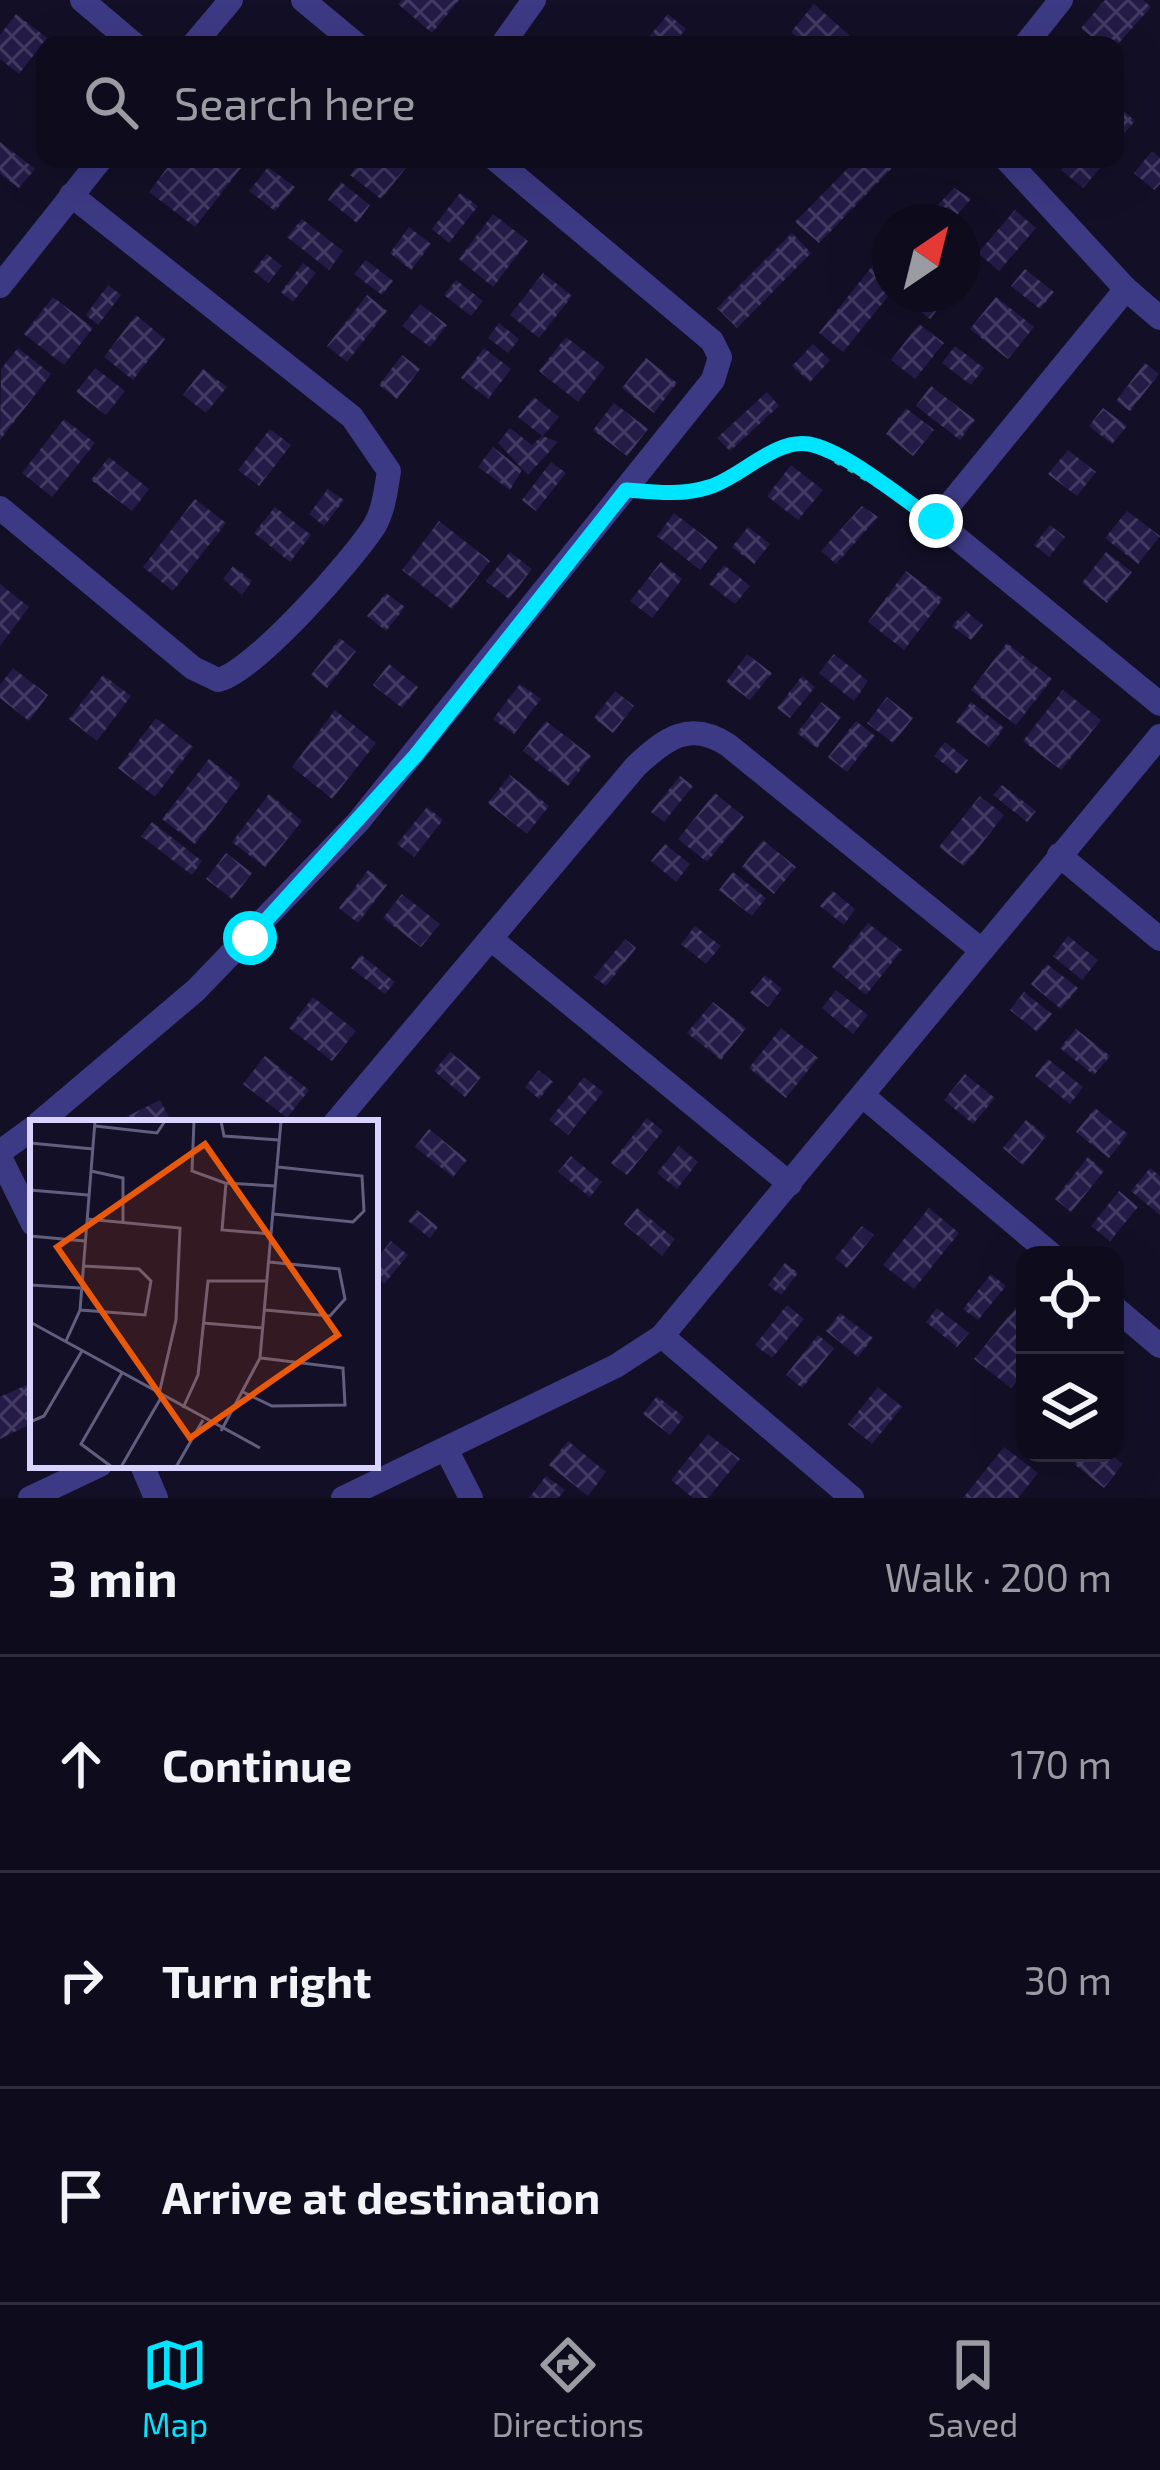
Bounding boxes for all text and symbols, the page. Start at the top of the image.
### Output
search box [36,36,1124,168]
icon: search [78,69,144,135]
text: Search here [174,75,416,129]
north arrow [872,204,980,312]
route end [909,494,963,548]
route start [223,911,277,965]
inset map [30,1120,378,1468]
map controls [1016,1246,1124,1462]
button: locate [1016,1246,1124,1354]
button: layers [1016,1354,1124,1462]
text: 3 min [48,1546,178,1607]
text: Walk · 200 m [885,1553,1112,1600]
icon: ahead [48,1731,114,1797]
text: Continue [162,1737,352,1791]
text: 170 m [1010,1740,1112,1787]
icon: right [48,1947,114,2013]
text: Turn right [162,1953,371,2007]
text: 30 m [1024,1956,1112,2003]
icon: arrive [48,2163,114,2229]
text: Arrive at destination [162,2169,600,2223]
tab: Map [142,2332,208,2444]
tab: Directions [492,2332,644,2444]
tab: Saved [928,2332,1018,2444]

